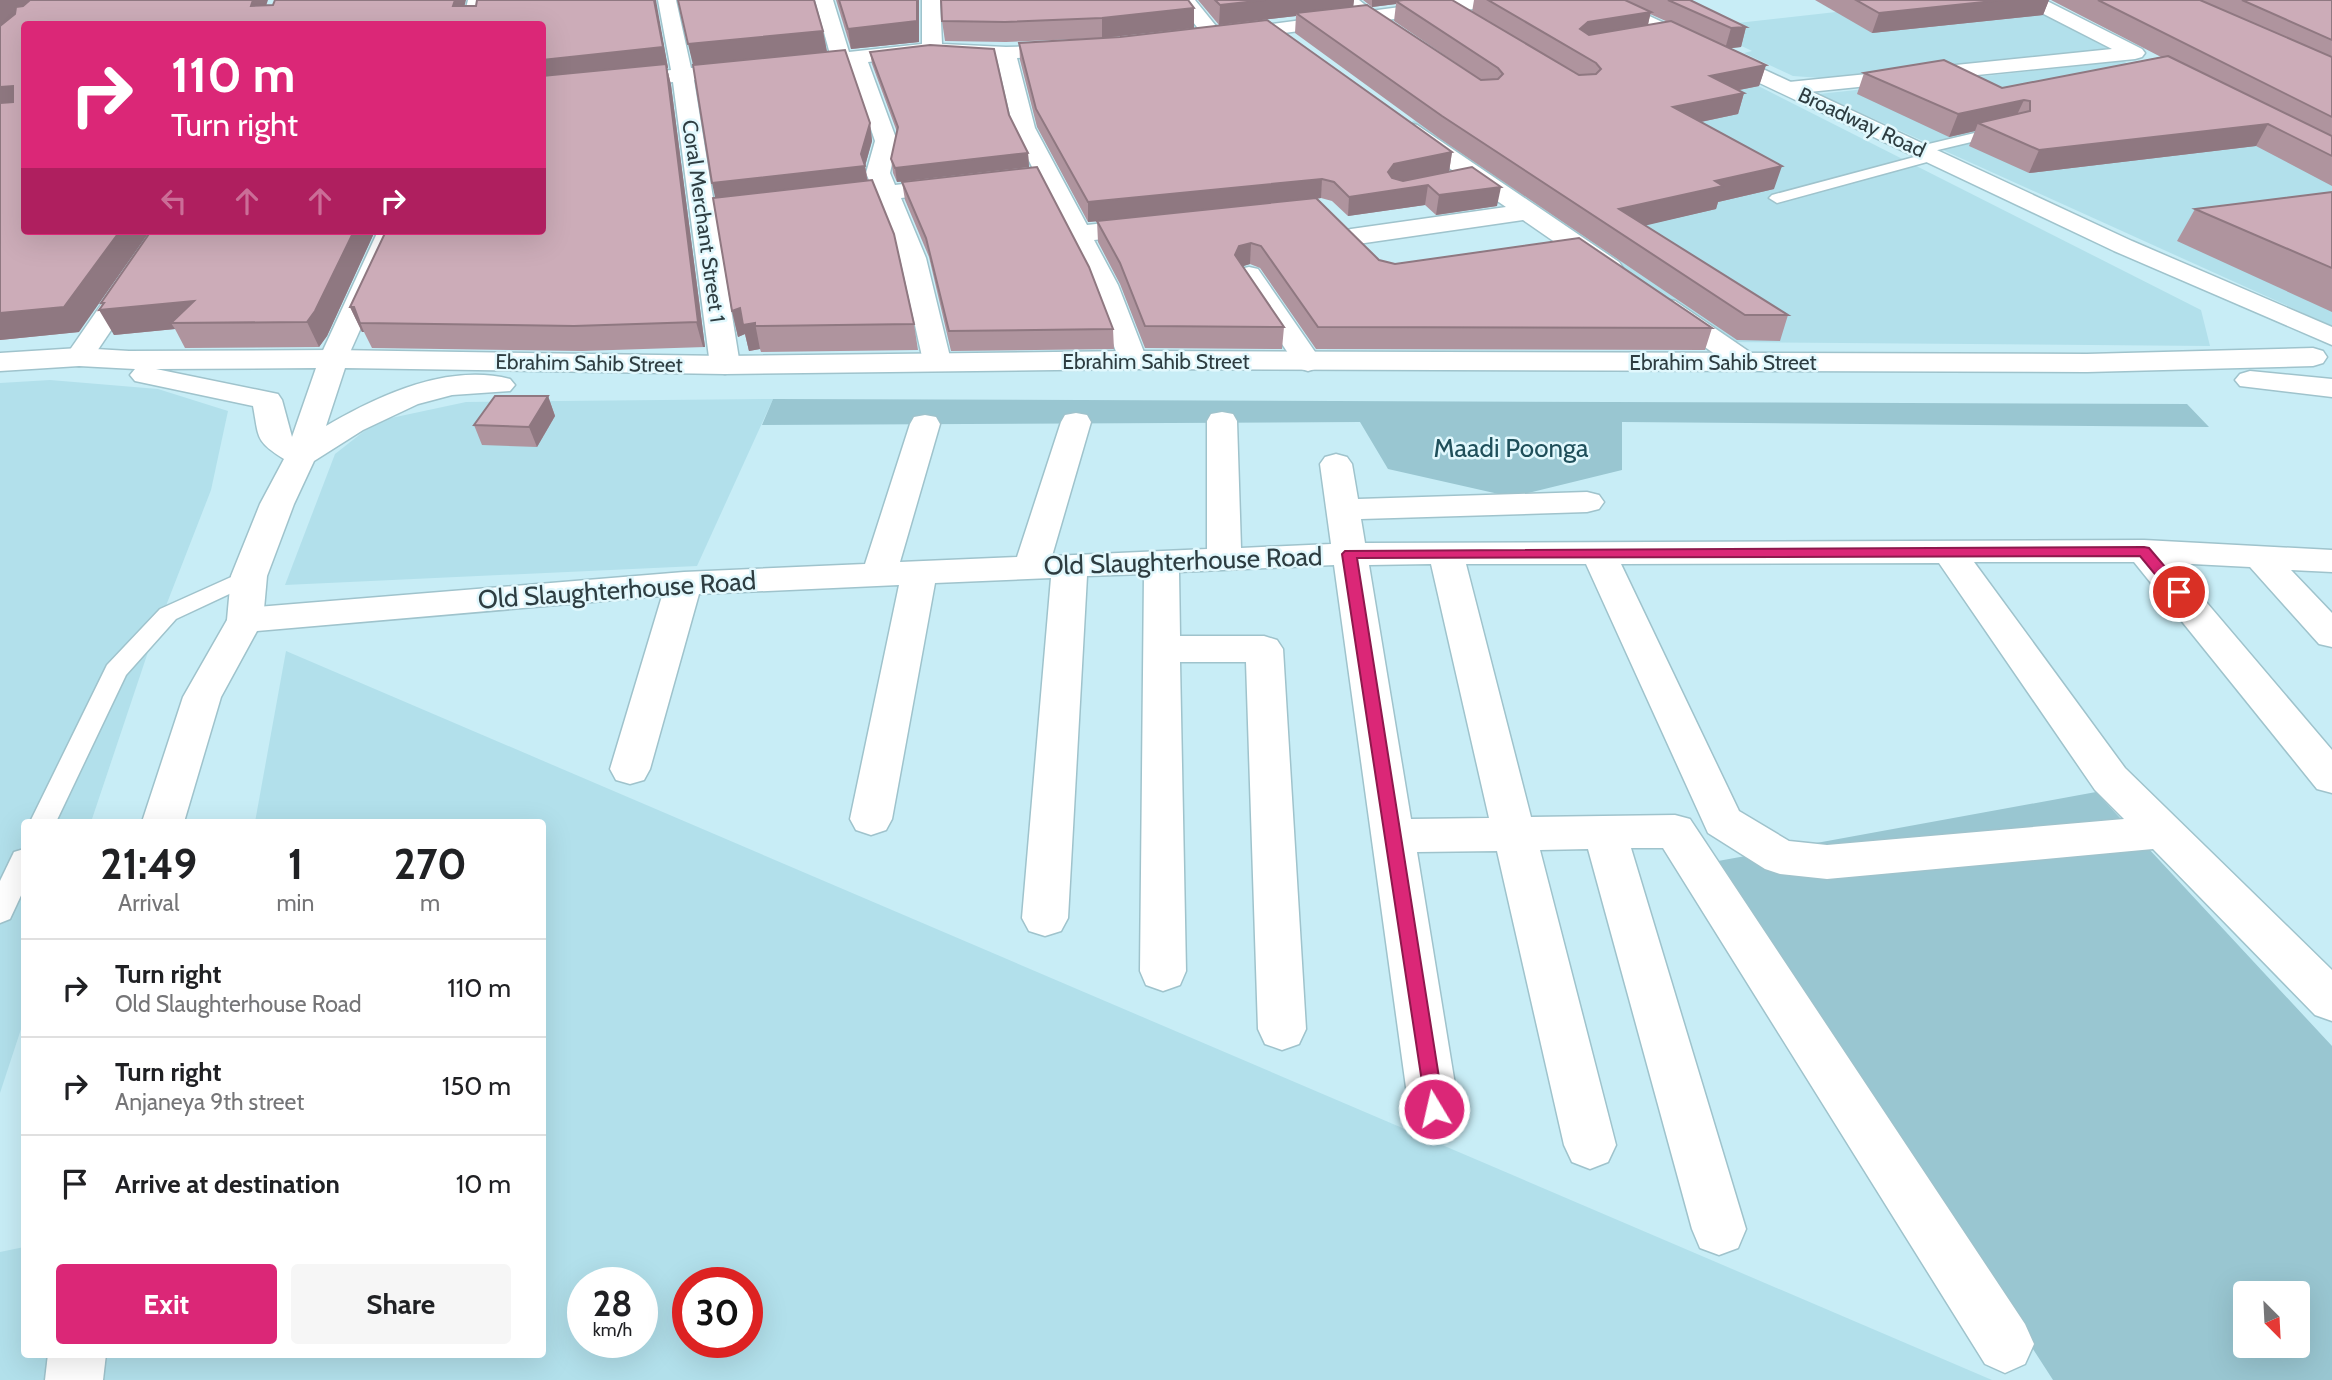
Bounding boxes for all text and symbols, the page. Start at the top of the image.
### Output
text: 110 m [171,45,295,104]
icon: right [56,49,147,140]
street label: Broadway Road [1794,82,1930,162]
text: Turn right [171,105,298,144]
street label: Coral Merchant Street 1 [677,118,731,324]
icon: left [155,182,193,220]
icon: ahead [228,182,266,220]
icon: ahead [301,182,339,220]
icon: right [374,182,412,220]
street label: Ebrahim Sahib Street [495,349,683,377]
street label: Ebrahim Sahib Street [1062,349,1250,374]
street label: Ebrahim Sahib Street [1629,350,1817,375]
park label: Maadi Poonga [1434,432,1589,464]
street label: Old Slaughterhouse Road [1043,540,1323,582]
pin [2149,562,2209,622]
street label: Old Slaughterhouse Road [477,564,757,616]
icon: arrive [2160,573,2198,611]
text: 21:49 [100,838,197,890]
text: 1 [288,838,303,890]
text: 270 [394,838,467,890]
text: Arrival [118,889,179,917]
text: min [276,889,314,917]
text: m [420,889,440,917]
text: Turn right [115,958,221,990]
icon: right [56,969,94,1007]
text: 110 m [447,972,511,1004]
text: Old Slaughterhouse Road [115,990,362,1018]
text: Turn right [115,1056,221,1088]
icon: right [56,1067,94,1105]
text: 150 m [442,1070,511,1102]
position arrow [1397,1072,1471,1146]
text: Anjaneya 9th street [115,1088,304,1116]
icon: arrive [56,1165,94,1203]
text: Arrive at destination [115,1168,340,1200]
text: 10 m [456,1168,511,1200]
button: Exit [56,1264,277,1344]
button: Share [291,1264,511,1344]
speed limit sign: 30 [672,1267,763,1358]
north arrow [2233,1281,2310,1358]
map controls [2233,1281,2310,1358]
text: 28 [593,1282,632,1325]
text: km/h [593,1319,632,1341]

